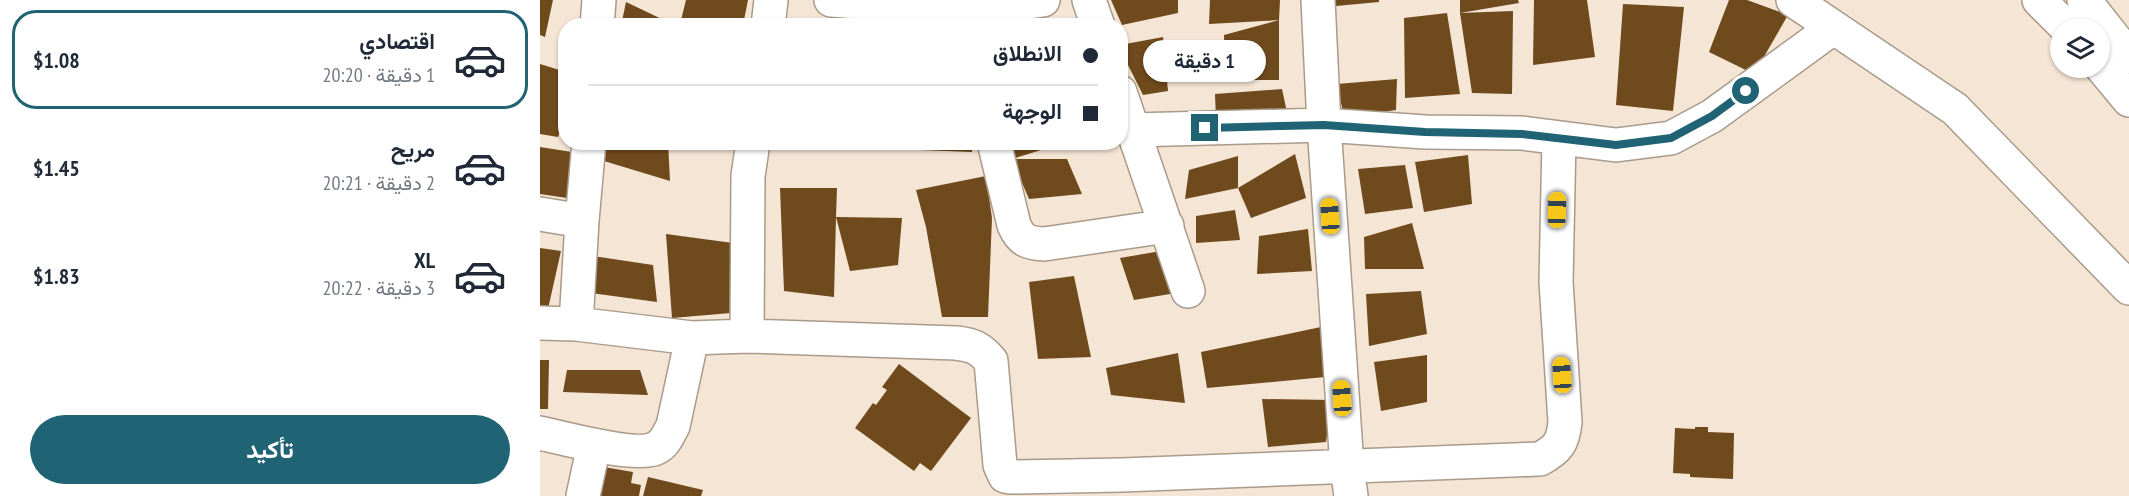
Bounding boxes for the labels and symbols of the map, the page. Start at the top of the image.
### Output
callout: 1 دقيقة [1144,41,1266,83]
route start [1732,77,1759,104]
route end [1191,114,1218,141]
car [1548,192,1566,228]
car [1320,197,1340,235]
car [1552,356,1572,394]
car [1332,379,1352,417]

